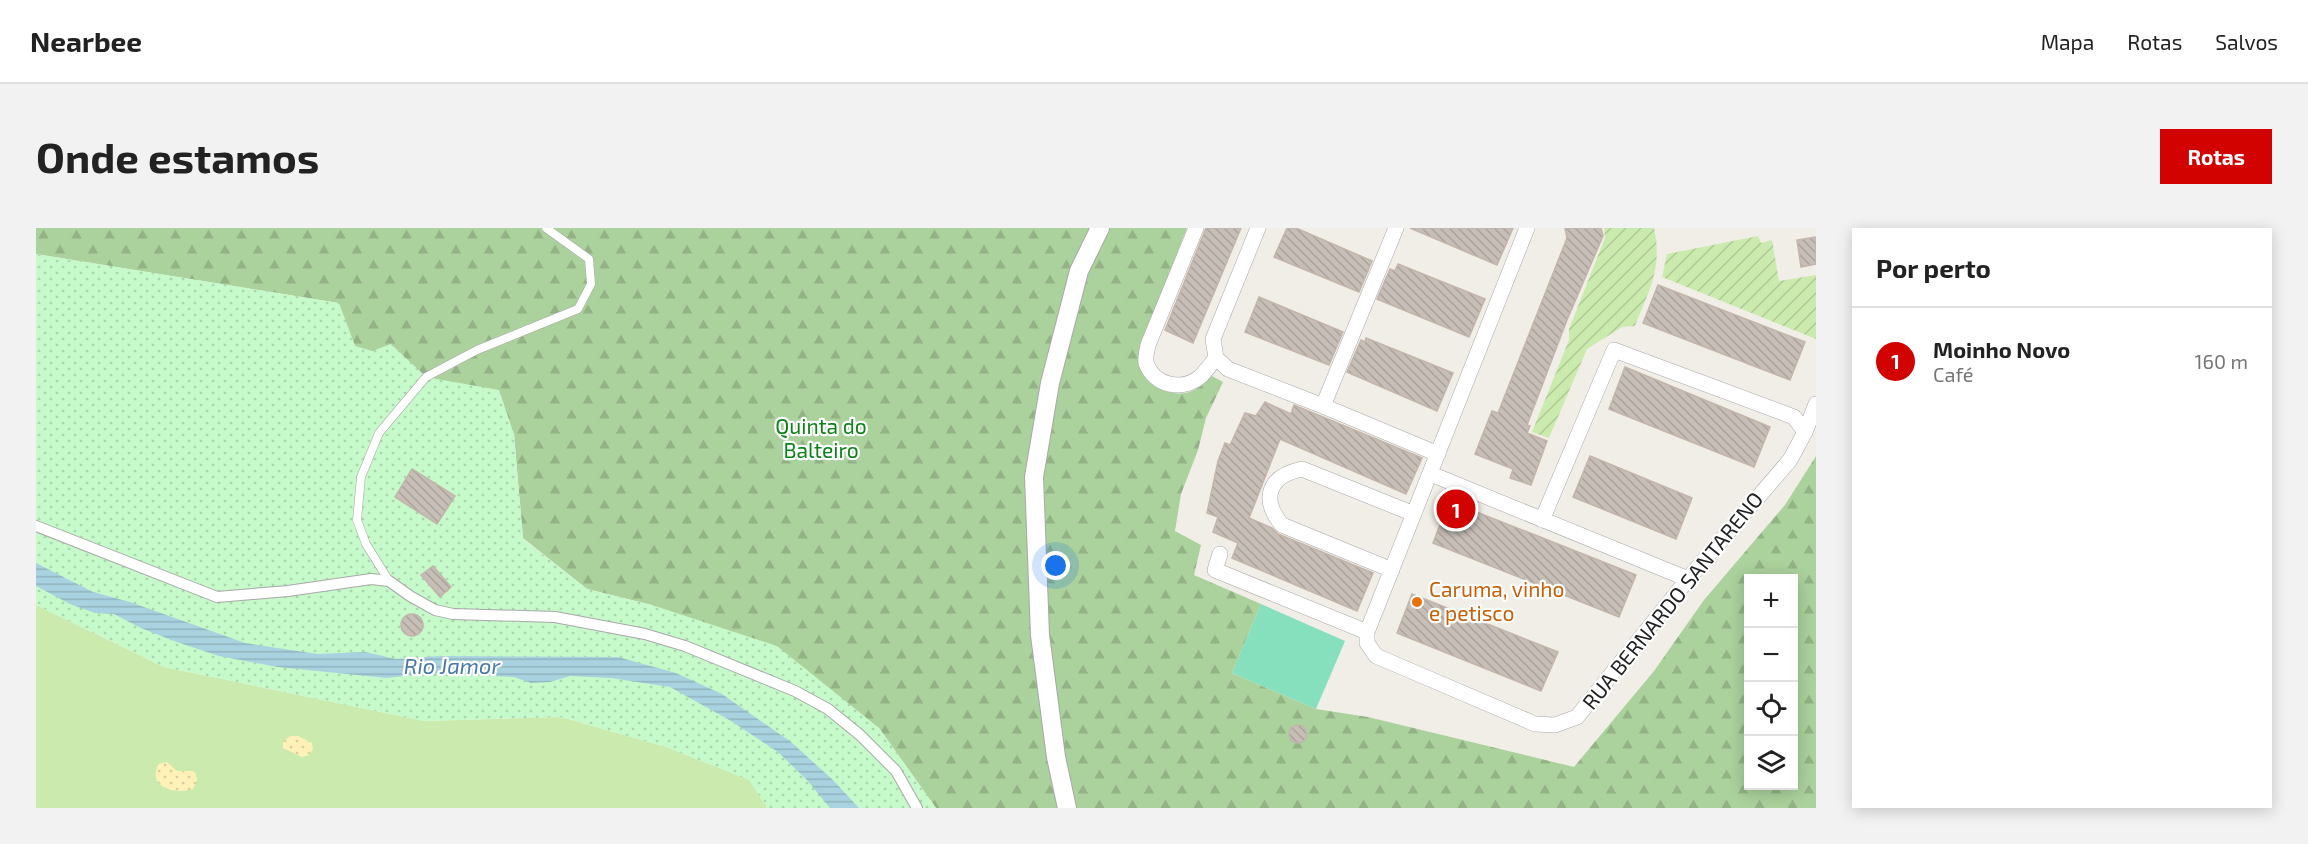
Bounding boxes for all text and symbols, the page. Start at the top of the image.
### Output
text: Nearbee [30,24,142,58]
text: Mapa [2041,29,2094,54]
text: Rotas [2127,29,2182,54]
text: Salvos [2215,29,2278,54]
button: Rotas [2160,129,2272,184]
text: Onde estamos [36,131,319,181]
text: Por perto [1876,252,1991,283]
text: Moinho Novo [1933,336,2070,362]
text: 1 [1891,349,1900,373]
text: 160 m [2195,349,2248,373]
text: Café [1933,362,1974,386]
park label: Quinta do Balteiro [775,413,867,462]
pin: 1 [1436,486,1476,532]
street label: RUA BERNARDO SANTARENO [1576,486,1767,714]
your location [1041,551,1070,580]
map controls [1744,574,1798,790]
button: + [1744,574,1798,628]
place label: Caruma, vinho e petisco [1429,576,1565,625]
marker: Caruma, vinho e petisco [1410,595,1424,609]
button: − [1744,628,1798,682]
water label: Rio Jamor [404,652,501,678]
button: locate [1744,682,1798,736]
button: layers [1744,736,1798,790]

